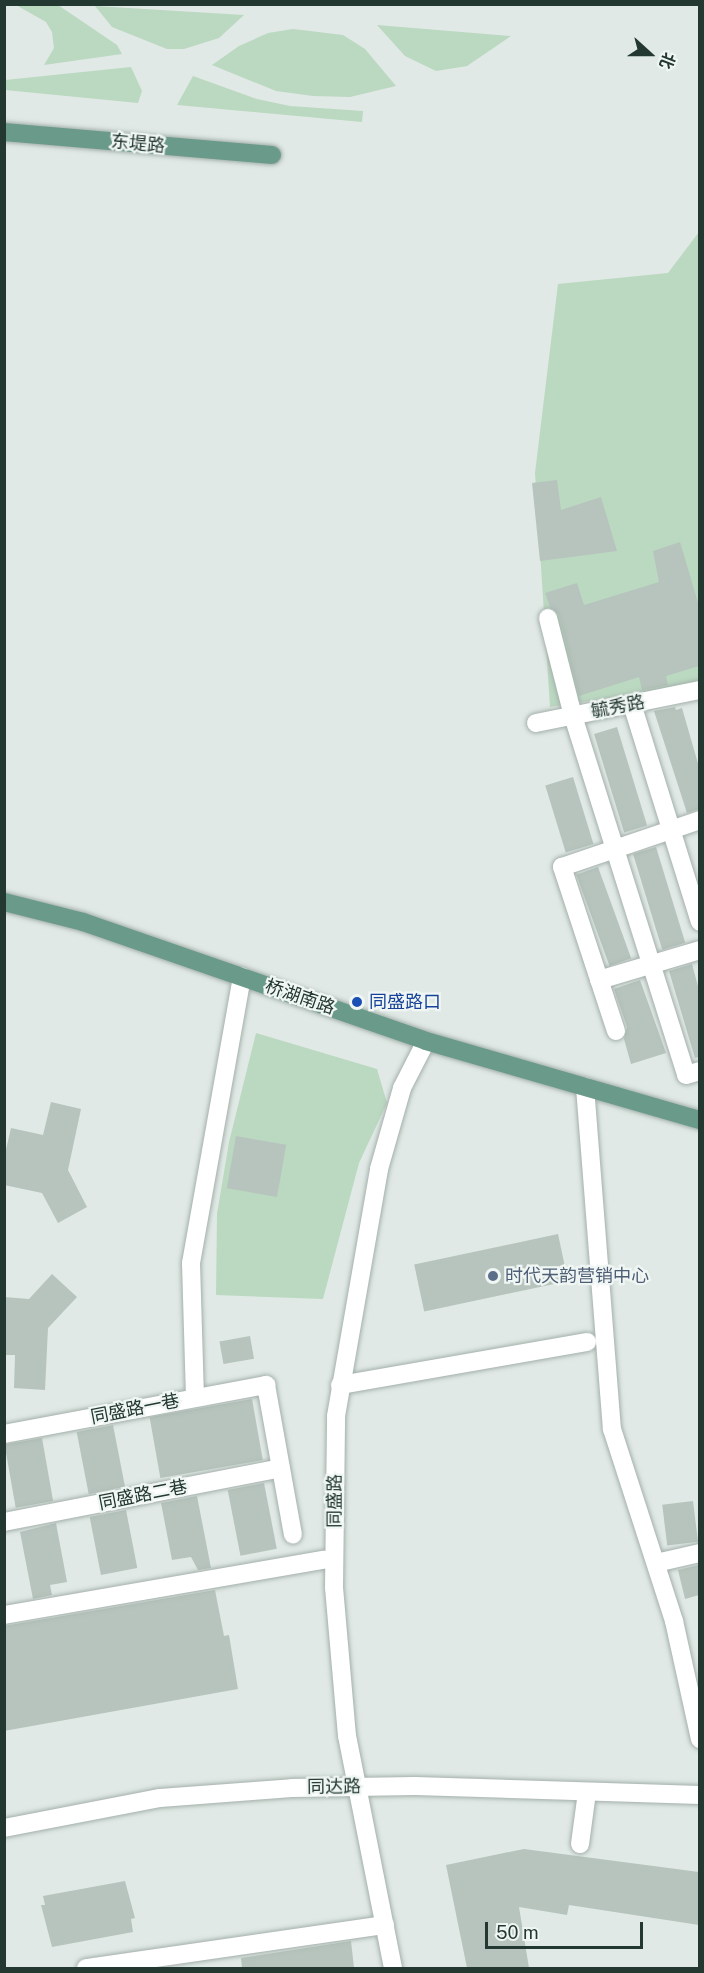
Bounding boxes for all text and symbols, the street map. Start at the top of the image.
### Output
north arrow [620,24,680,84]
text: 北 [656,50,679,72]
street label: 东堤路 [110,131,166,157]
street label: 毓秀路 [589,691,647,723]
street label: 桥湖南路 [262,975,338,1019]
place label: 同盛路口 [369,991,441,1013]
marker: 同盛路口 [350,995,364,1009]
place label: 时代天韵营销中心 [505,1265,649,1287]
marker: 时代天韵营销中心 [486,1269,500,1283]
street label: 同盛路一巷 [89,1390,181,1428]
street label: 同盛路 [324,1474,346,1528]
street label: 同盛路二巷 [97,1476,189,1514]
street label: 同达路 [307,1776,361,1798]
scale bar [488,1910,646,1948]
text: 50 m [496,1922,539,1943]

